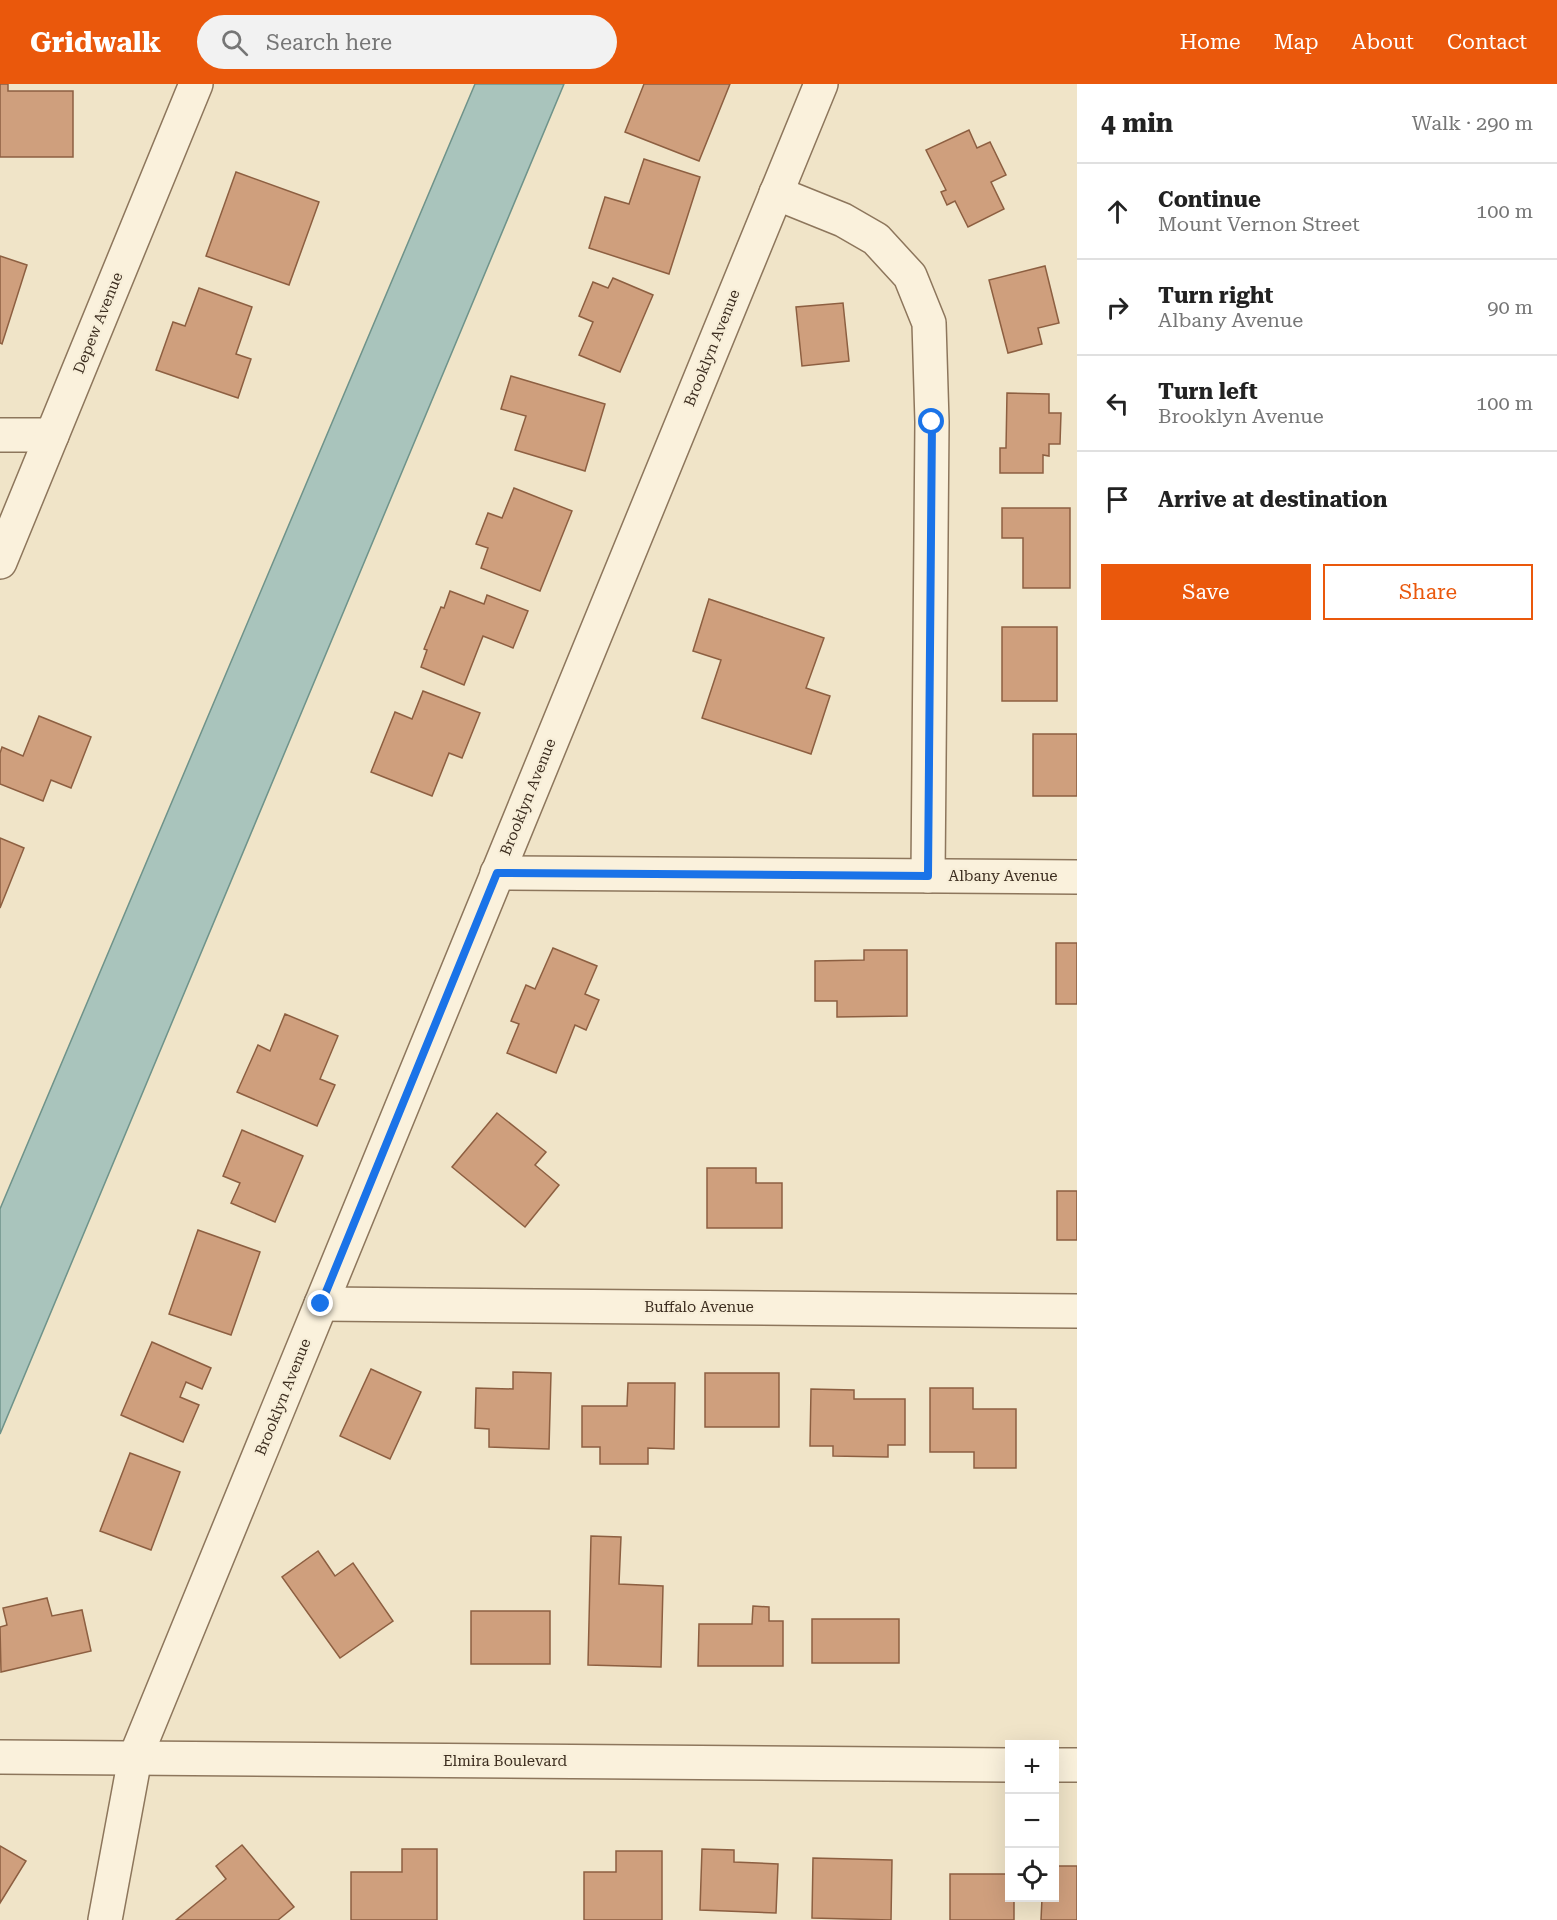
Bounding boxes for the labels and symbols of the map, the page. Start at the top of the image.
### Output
street label: Depew Avenue [69,270,127,376]
street label: Brooklyn Avenue [680,287,744,409]
route start [918,408,944,434]
street label: Brooklyn Avenue [496,736,560,858]
street label: Albany Avenue [949,867,1057,885]
route end [307,1290,333,1316]
street label: Buffalo Avenue [644,1298,754,1316]
street label: Brooklyn Avenue [251,1336,315,1458]
street label: Elmira Boulevard [443,1752,567,1770]

